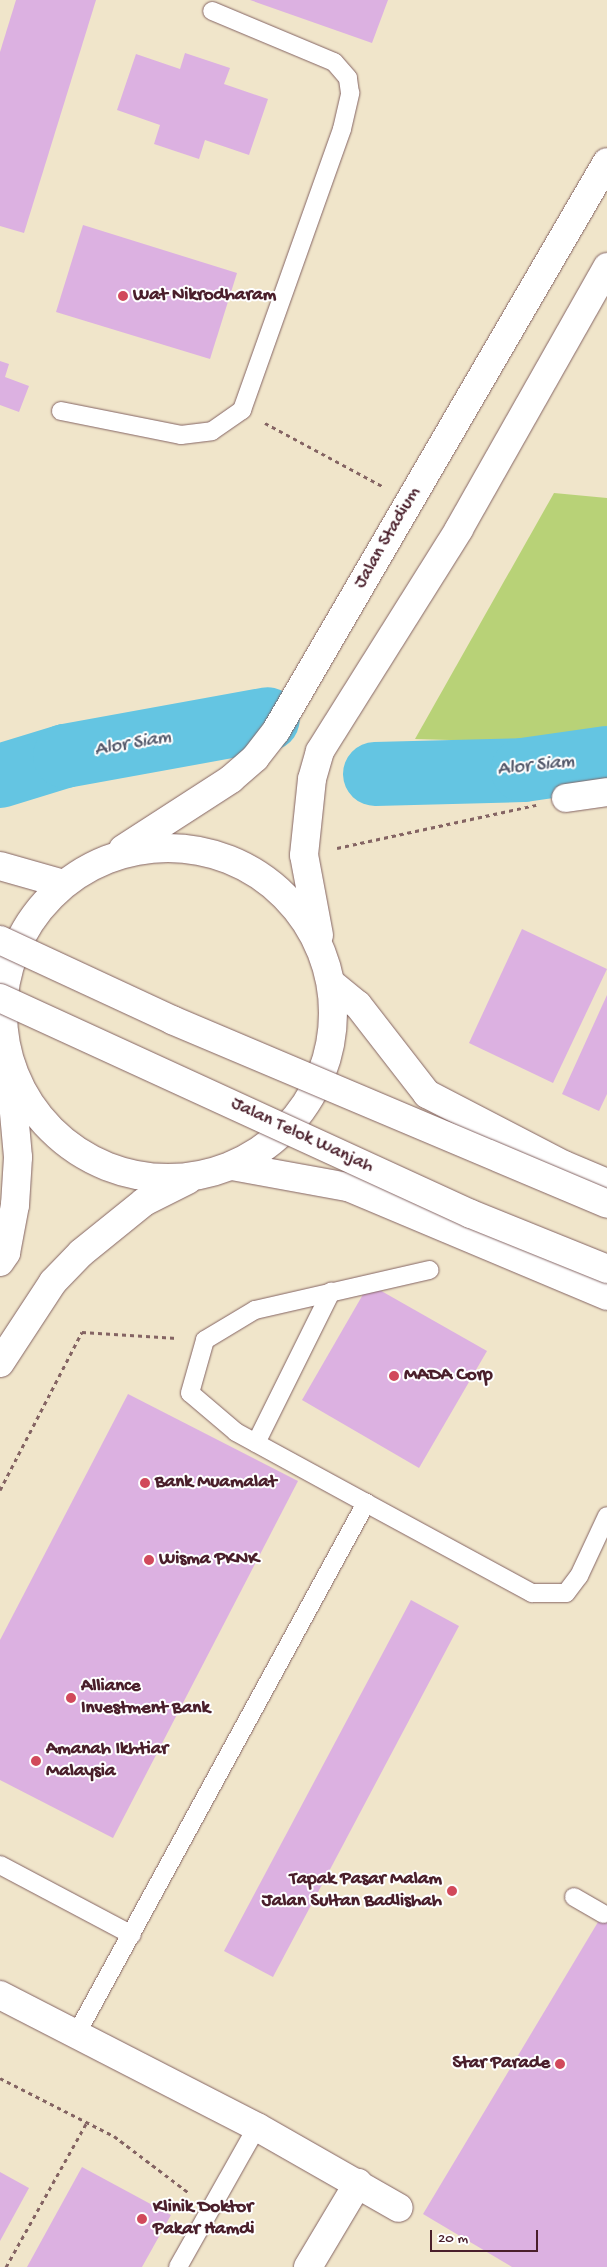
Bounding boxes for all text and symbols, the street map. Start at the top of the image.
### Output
place label: Wat Nikrodharam [133,285,276,307]
marker: Wat Nikrodharam [117,290,129,302]
street label: Jalan Stadium [350,483,426,593]
water label: Alor Siam [93,725,173,763]
water label: Alor Siam [496,750,576,782]
street label: Jalan Telok Wanjah [227,1093,377,1179]
place label: MADA Corp [404,1365,493,1387]
marker: MADA Corp [388,1370,400,1382]
place label: Bank Muamalat [155,1472,276,1494]
marker: Bank Muamalat [139,1477,151,1489]
place label: Wisma PKNK [159,1549,259,1571]
marker: Wisma PKNK [143,1554,155,1566]
place label: Alliance Investment Bank [81,1676,210,1720]
marker: Alliance Investment Bank [65,1692,77,1704]
place label: Amanah Ikhtiar Malaysia [46,1739,168,1783]
marker: Amanah Ikhtiar Malaysia [30,1755,42,1767]
place label: Tapak Pasar Malam Jalan Sultan Badlishah [262,1869,442,1913]
marker: Tapak Pasar Malam Jalan Sultan Badlishah [446,1885,458,1897]
place label: Star Parade [452,2053,550,2075]
marker: Star Parade [554,2058,566,2070]
place label: Klinik Doktor Pakar Hamdi [153,2197,254,2241]
marker: Klinik Doktor Pakar Hamdi [135,2212,149,2226]
scale bar [432,2220,540,2252]
text: 20 m [438,2230,468,2248]

